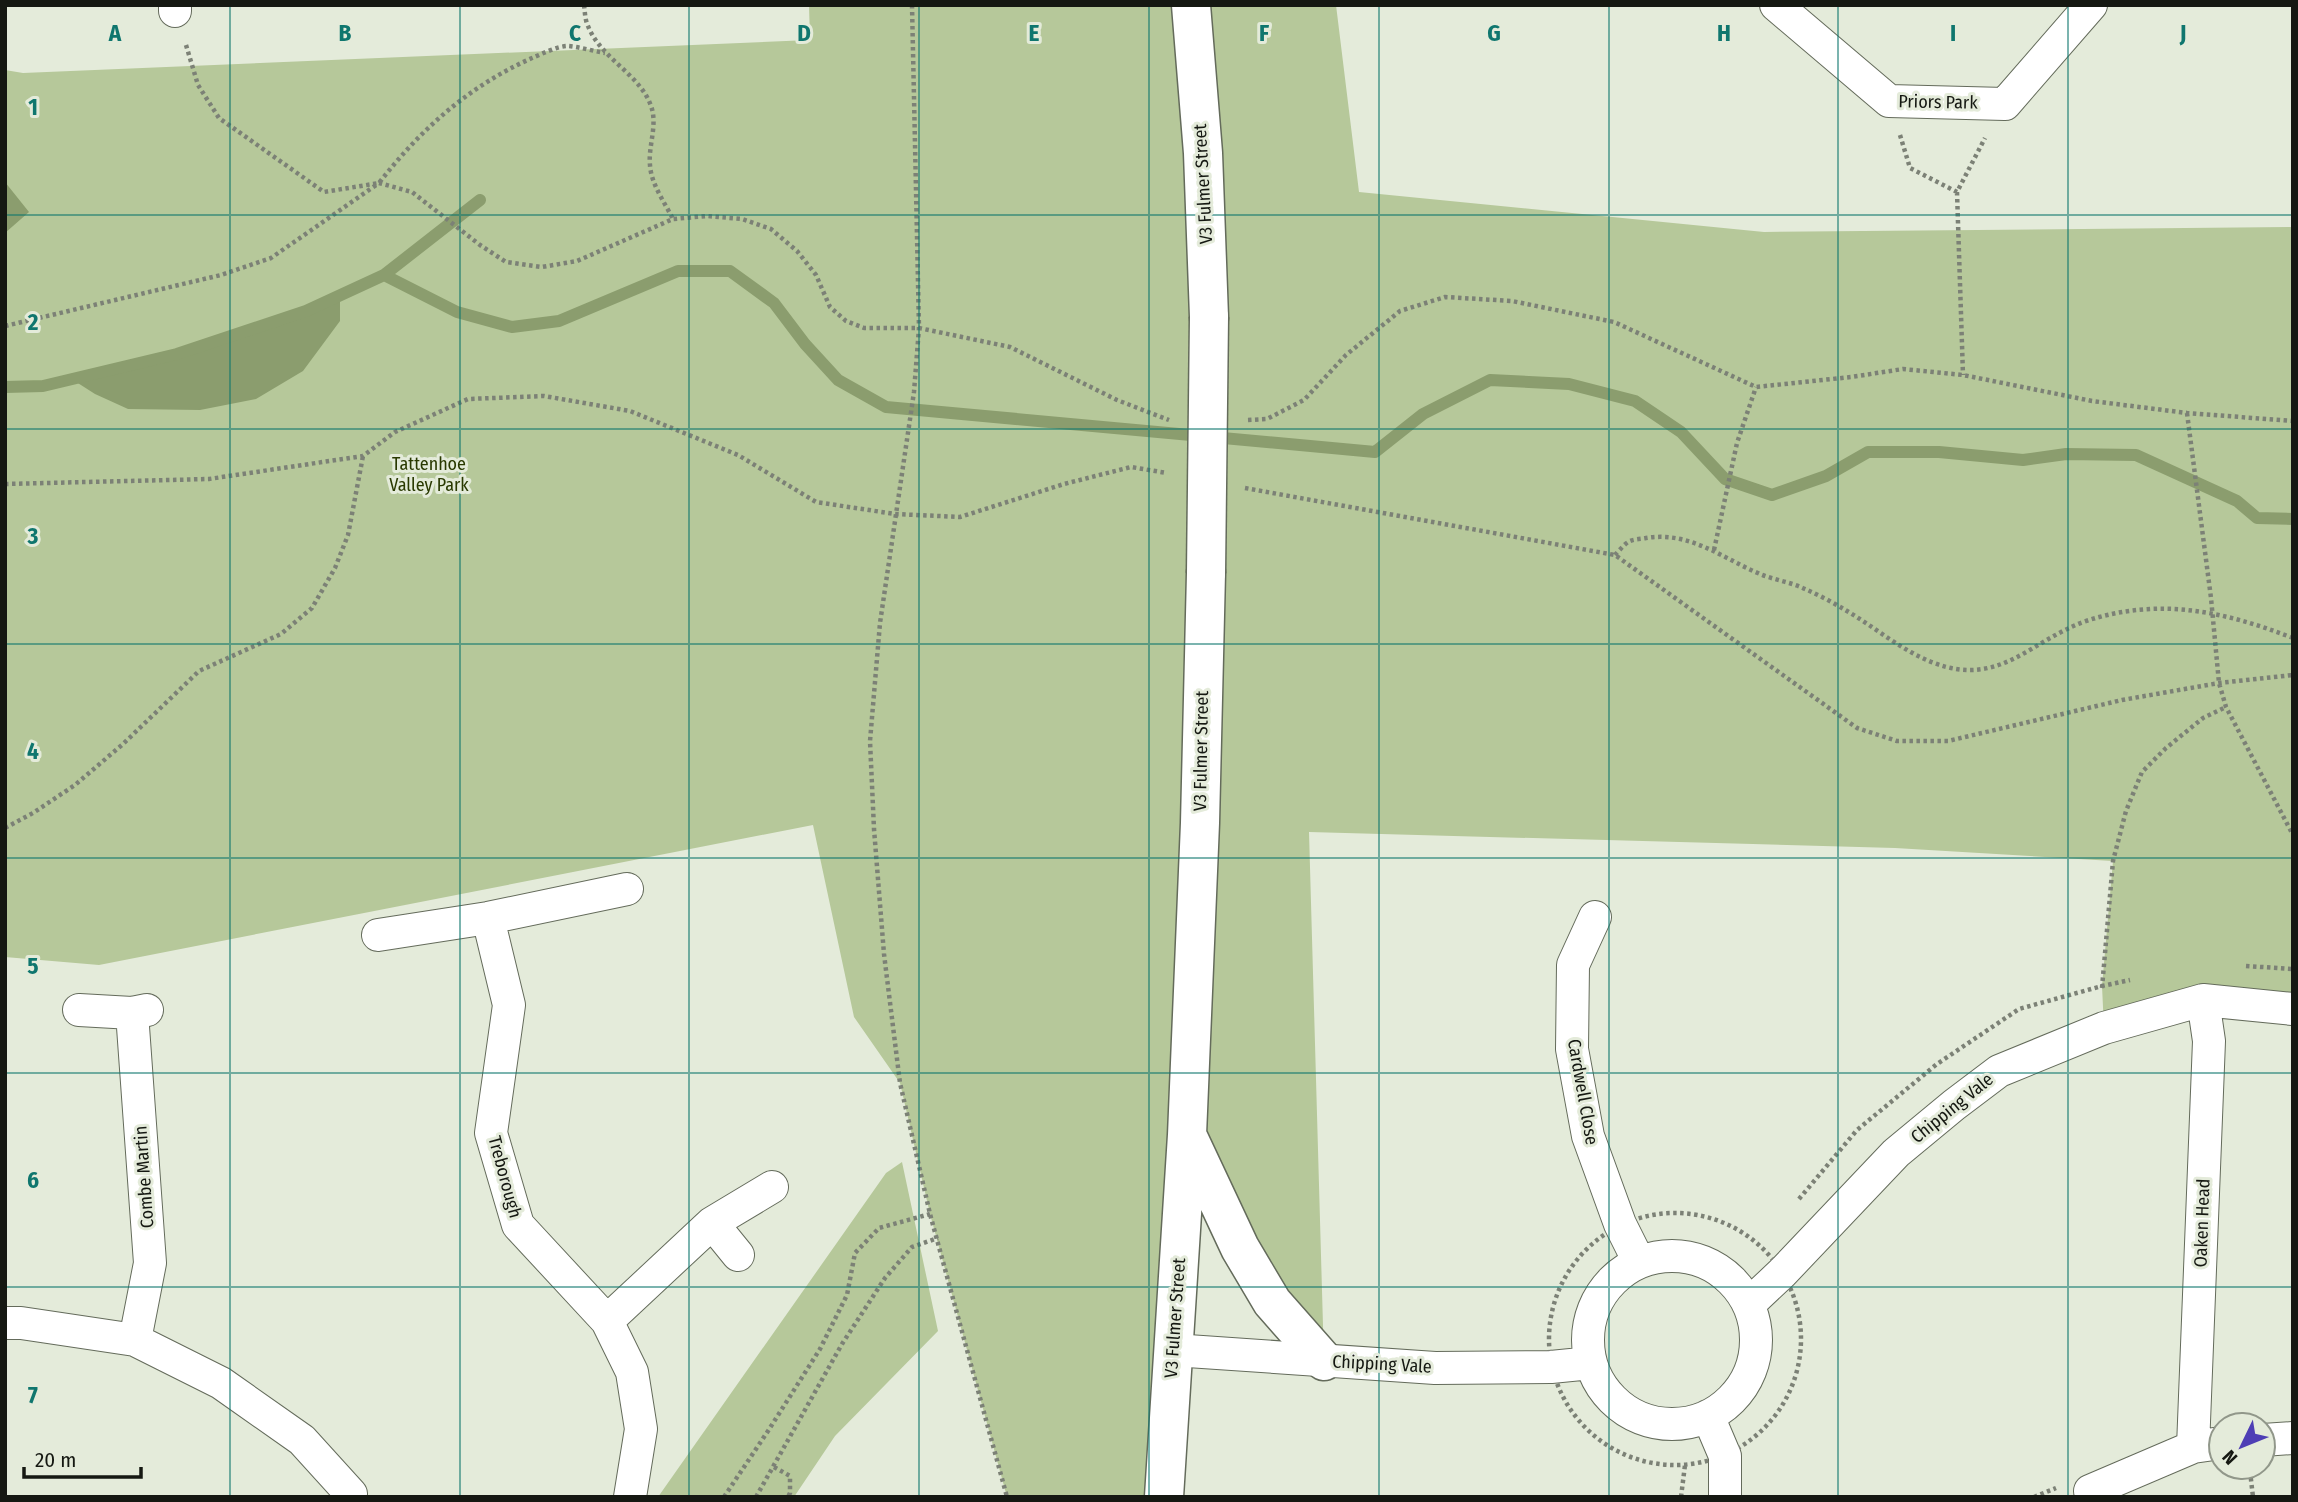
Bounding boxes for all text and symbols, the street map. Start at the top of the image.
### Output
text: A [108,19,122,47]
text: B [339,19,352,47]
text: C [569,19,581,47]
text: D [797,19,811,47]
text: E [1029,19,1040,47]
text: F [1259,19,1269,47]
text: G [1487,19,1501,47]
text: H [1717,19,1731,47]
text: I [1950,19,1956,47]
text: J [2179,19,2186,47]
street label: Priors Park [1898,90,1978,114]
text: 1 [28,93,38,121]
street label: V3 Fulmer Street [1189,123,1217,245]
text: 2 [27,308,39,336]
park label: Tattenhoe Valley Park [389,453,469,496]
text: 3 [27,522,39,550]
street label: V3 Fulmer Street [1189,691,1213,811]
text: 4 [27,737,39,765]
text: 5 [27,952,39,980]
street label: Cardwell Close [1563,1037,1603,1147]
street label: Chipping Vale [1906,1068,1998,1148]
street label: Combe Martin [129,1125,159,1229]
street label: Treborough [483,1134,527,1220]
text: 6 [27,1166,39,1194]
street label: Oaken Head [2189,1178,2215,1268]
street label: V3 Fulmer Street [1160,1257,1190,1379]
street label: Chipping Vale [1332,1350,1432,1378]
text: 7 [28,1381,38,1409]
north arrow [2207,1411,2277,1481]
scale bar [24,1436,142,1480]
text: N [2218,1445,2242,1469]
text: 20 m [35,1447,76,1473]

